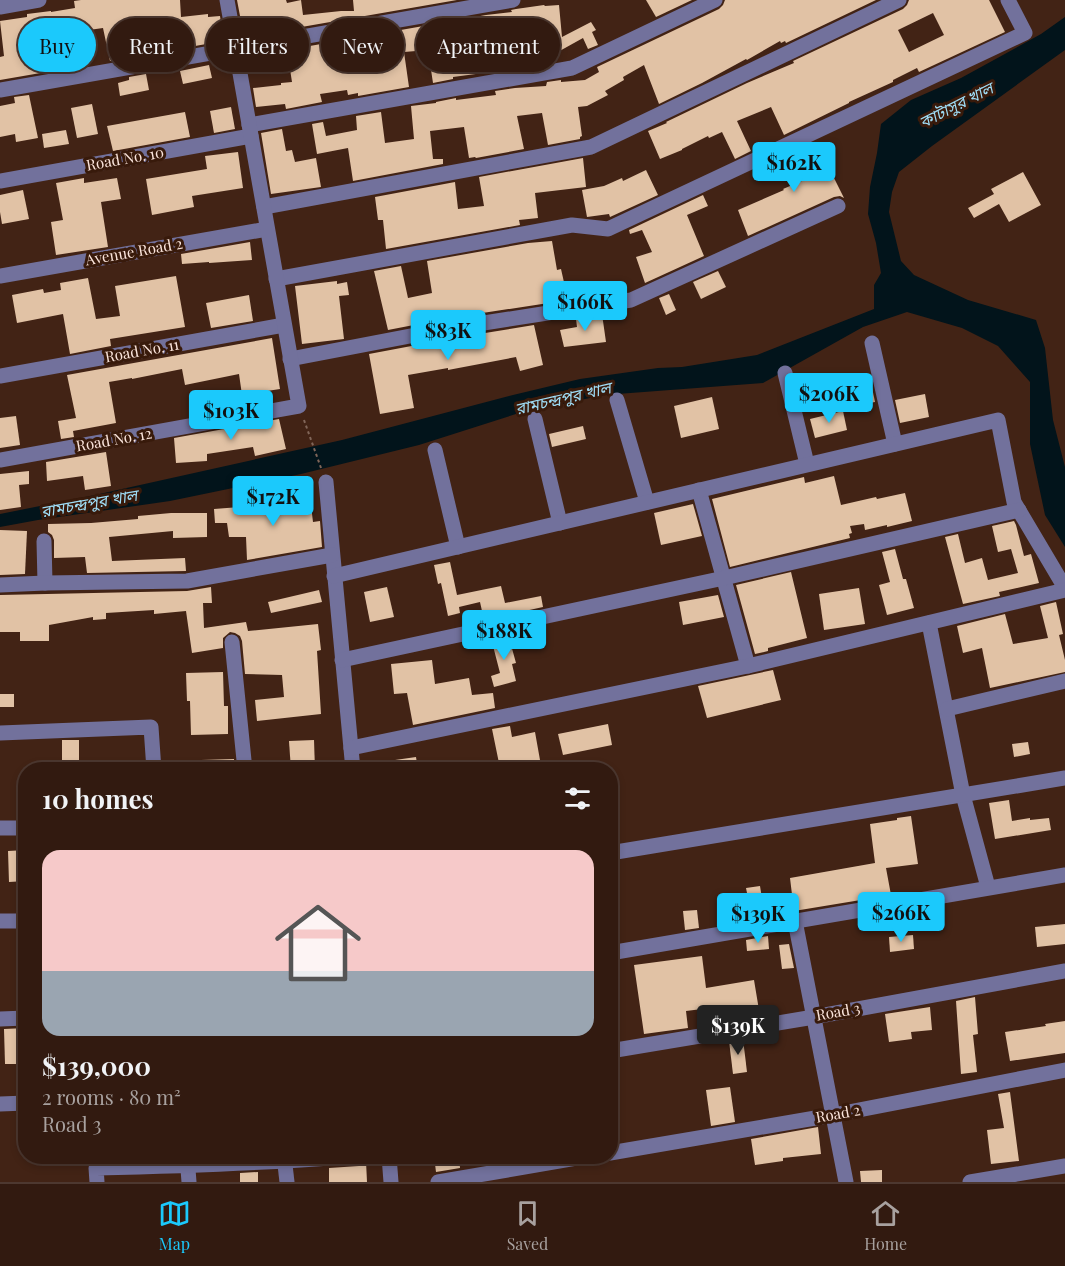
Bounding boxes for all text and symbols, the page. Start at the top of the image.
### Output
chip: Buy [18,18,96,72]
chip: Rent [108,18,194,72]
chip: Filters [206,18,309,72]
chip: New [321,18,404,72]
chip: Apartment [416,18,560,72]
water label: কাটাসুর খাল [915,75,999,132]
street label: Road No. 10 [84,141,165,175]
pin: $162K [752,142,836,193]
text: $162K [766,148,822,175]
street label: Avenue Road 2 [83,233,184,270]
pin: $166K [543,281,627,332]
text: $166K [557,287,613,314]
pin: $83K [412,310,484,361]
text: $83K [425,316,471,343]
street label: Road No. 11 [103,334,181,366]
pin: $206K [787,373,871,424]
water label: রামচন্দ্রপুর খাল [513,376,616,419]
text: $206K [799,379,859,406]
pin: $103K [189,390,273,441]
text: $103K [203,396,259,423]
street label: Road No. 12 [74,423,153,456]
pin: $172K [231,476,315,527]
text: $172K [247,482,299,509]
water label: রামচন্দ্রপুর খাল [39,483,142,521]
pin: $188K [462,610,546,661]
text: $188K [476,616,532,643]
text: 10 homes [42,781,154,816]
icon: filters [561,782,594,815]
icon: home [264,889,372,997]
pin: $266K [859,892,943,943]
pin: $139K [716,893,800,944]
text: $266K [872,898,930,925]
text: $139K [731,899,785,926]
street label: Road 3 [814,997,862,1025]
pin: $139K [696,1005,780,1056]
text: $139K [711,1011,765,1038]
text: $139,000 [42,1048,151,1083]
text: 2 rooms · 80 m² [42,1083,181,1110]
street label: Road 2 [814,1099,862,1127]
text: Road 3 [42,1110,102,1137]
tab: Map [158,1197,191,1254]
tab: Saved [507,1197,548,1254]
tab: Home [864,1197,907,1254]

